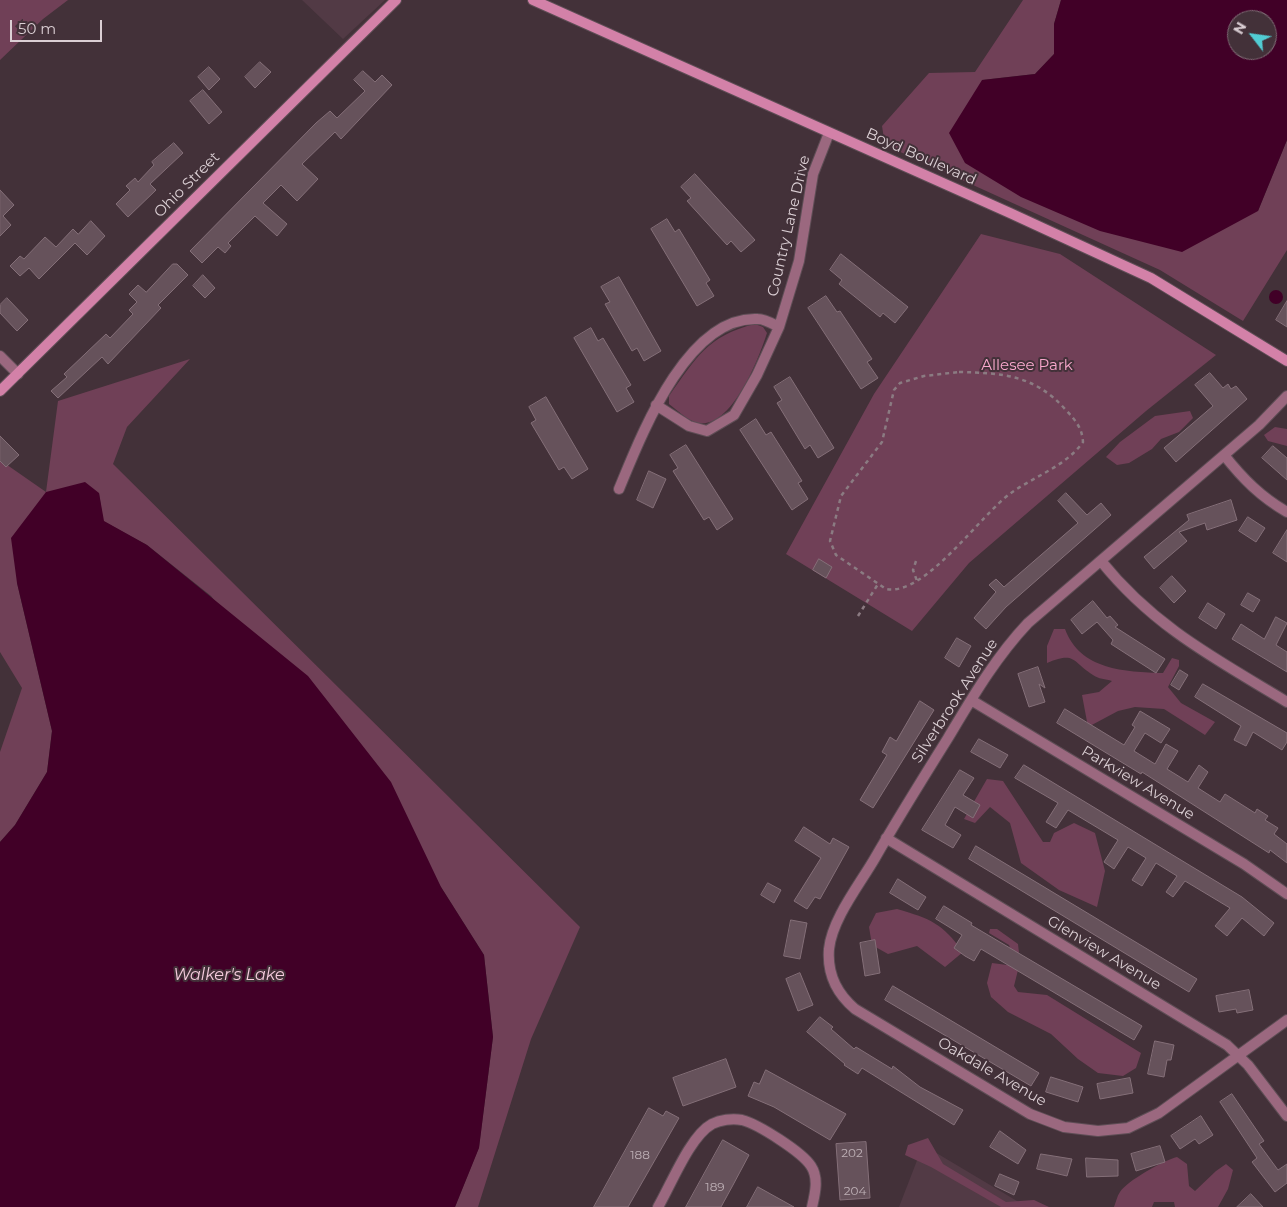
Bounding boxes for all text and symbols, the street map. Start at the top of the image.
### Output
scale bar [12,10,105,42]
north arrow [1227,10,1277,60]
text: 50 m [18,19,56,38]
text: N [1229,19,1250,37]
street label: Boyd Boulevard [863,125,979,189]
street label: Ohio Street [150,148,224,222]
street label: Country Lane Drive [764,154,814,298]
park label: Allesee Park [981,357,1073,375]
street label: Silverbrook Avenue [908,636,1002,766]
street label: Parkview Avenue [1078,742,1198,824]
street label: Glenview Avenue [1044,912,1164,994]
water label: Walker's Lake [173,965,285,985]
street label: Oakdale Avenue [934,1034,1050,1110]
house number: 202 [841,1146,863,1160]
house number: 188 [630,1148,650,1162]
house number: 189 [705,1180,725,1194]
house number: 204 [844,1184,866,1198]

